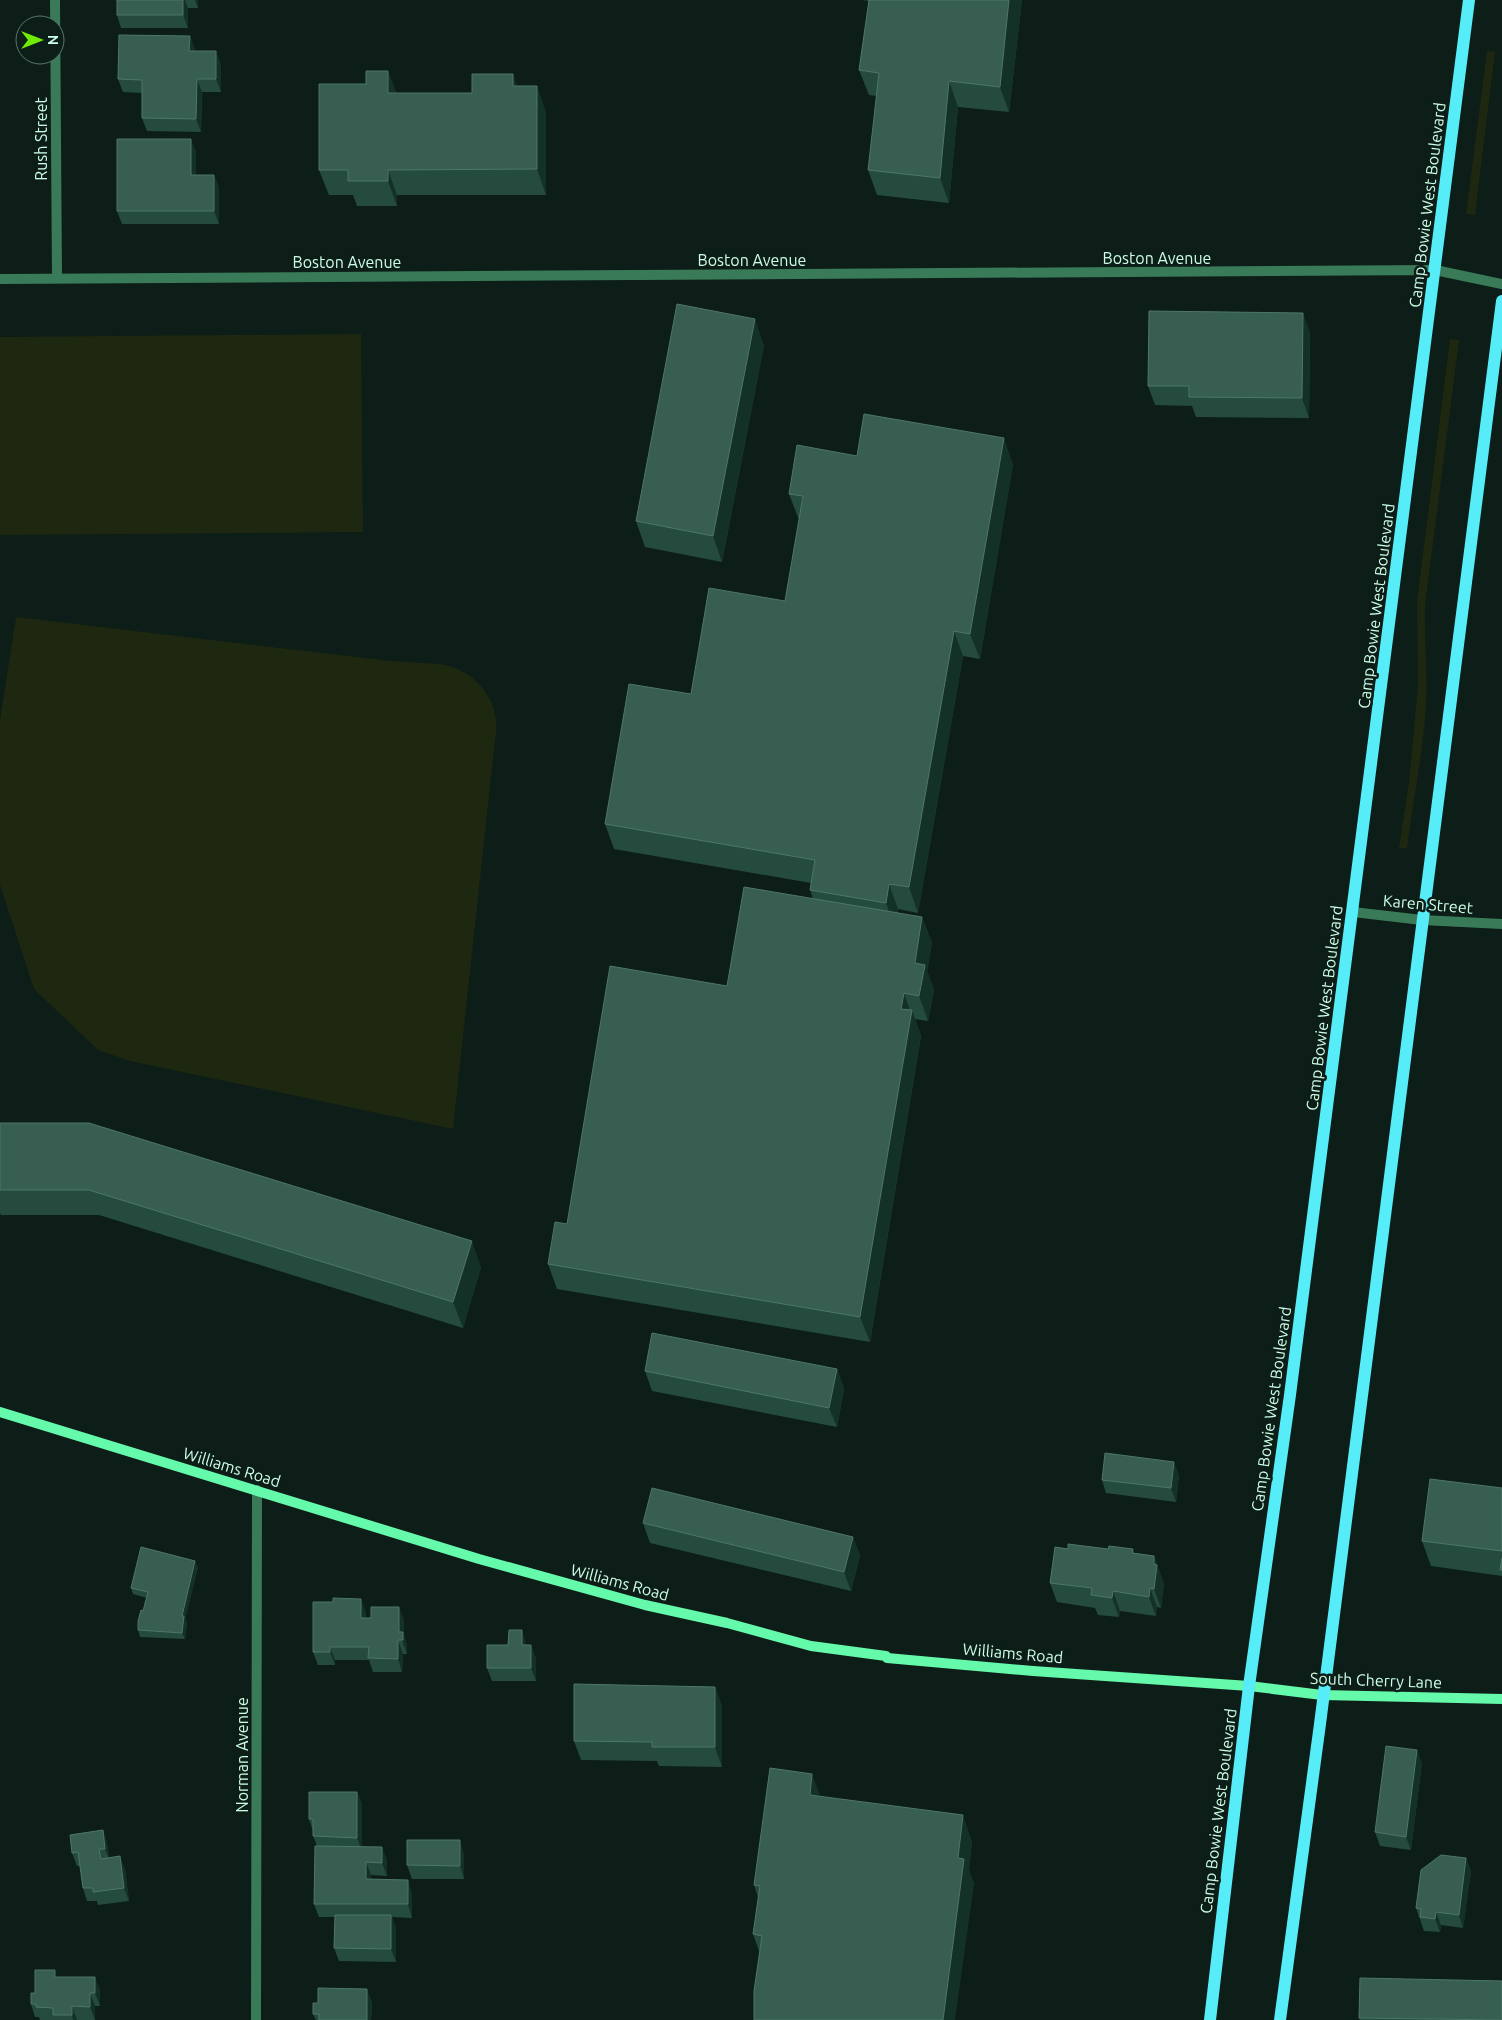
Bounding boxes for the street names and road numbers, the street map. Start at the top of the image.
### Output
street label: Rush Street [32,97,50,181]
street label: Camp Bowie West Boulevard [1405,101,1449,309]
street label: Boston Avenue [1103,249,1211,267]
street label: Boston Avenue [698,251,806,269]
street label: Boston Avenue [293,253,401,271]
street label: Camp Bowie West Boulevard [1354,502,1398,710]
street label: Karen Street [1382,891,1474,917]
street label: Camp Bowie West Boulevard [1302,904,1346,1112]
street label: Camp Bowie West Boulevard [1248,1305,1294,1513]
street label: Williams Road [181,1444,283,1490]
street label: Williams Road [569,1560,671,1604]
street label: Williams Road [962,1640,1064,1666]
street label: South Cherry Lane [1310,1669,1442,1691]
street label: Norman Avenue [233,1697,251,1813]
street label: Camp Bowie West Boulevard [1196,1707,1240,1915]

